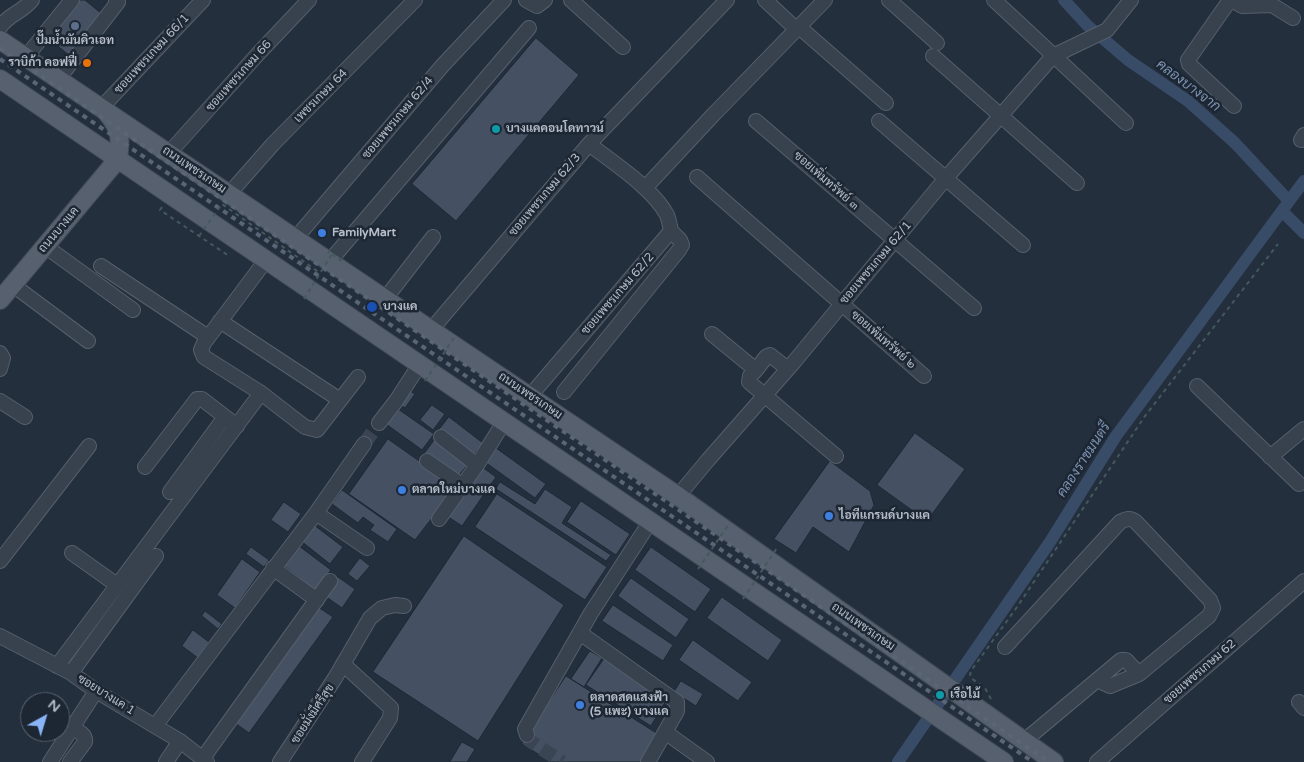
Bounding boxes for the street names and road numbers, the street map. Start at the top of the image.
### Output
street label: ซอยเพชรเกษม 66/1 [111,11,193,97]
street label: ซอยเพชรเกษม 66 [203,37,275,115]
street label: เพชรเกษม 64 [291,66,351,126]
street label: ซอยเพชรเกษม 62/4 [359,74,437,162]
street label: ถนนเพชรเกษม [159,143,229,197]
street label: ซอยเพิ่มทรัพย์ ๓ [790,149,862,213]
street label: ซอยเพชรเกษม 62/3 [506,151,584,239]
street label: ถนนบางแค [36,204,82,256]
street label: ซอยเพชรเกษม 62/1 [837,219,915,307]
street label: ซอยเพชรเกษม 62/2 [578,250,658,338]
street label: ซอยเพิ่มทรัพย์ ๒ [847,308,919,372]
street label: ถนนเพชรเกษม [495,369,565,423]
street label: ถนนเพชรเกษม [829,600,897,654]
street label: ซอยเพชรเกษม 62 [1161,637,1239,707]
street label: ซอยบางแค 1 [75,672,137,718]
street label: ซอยมั่งมีศรีสุข [288,681,338,747]

